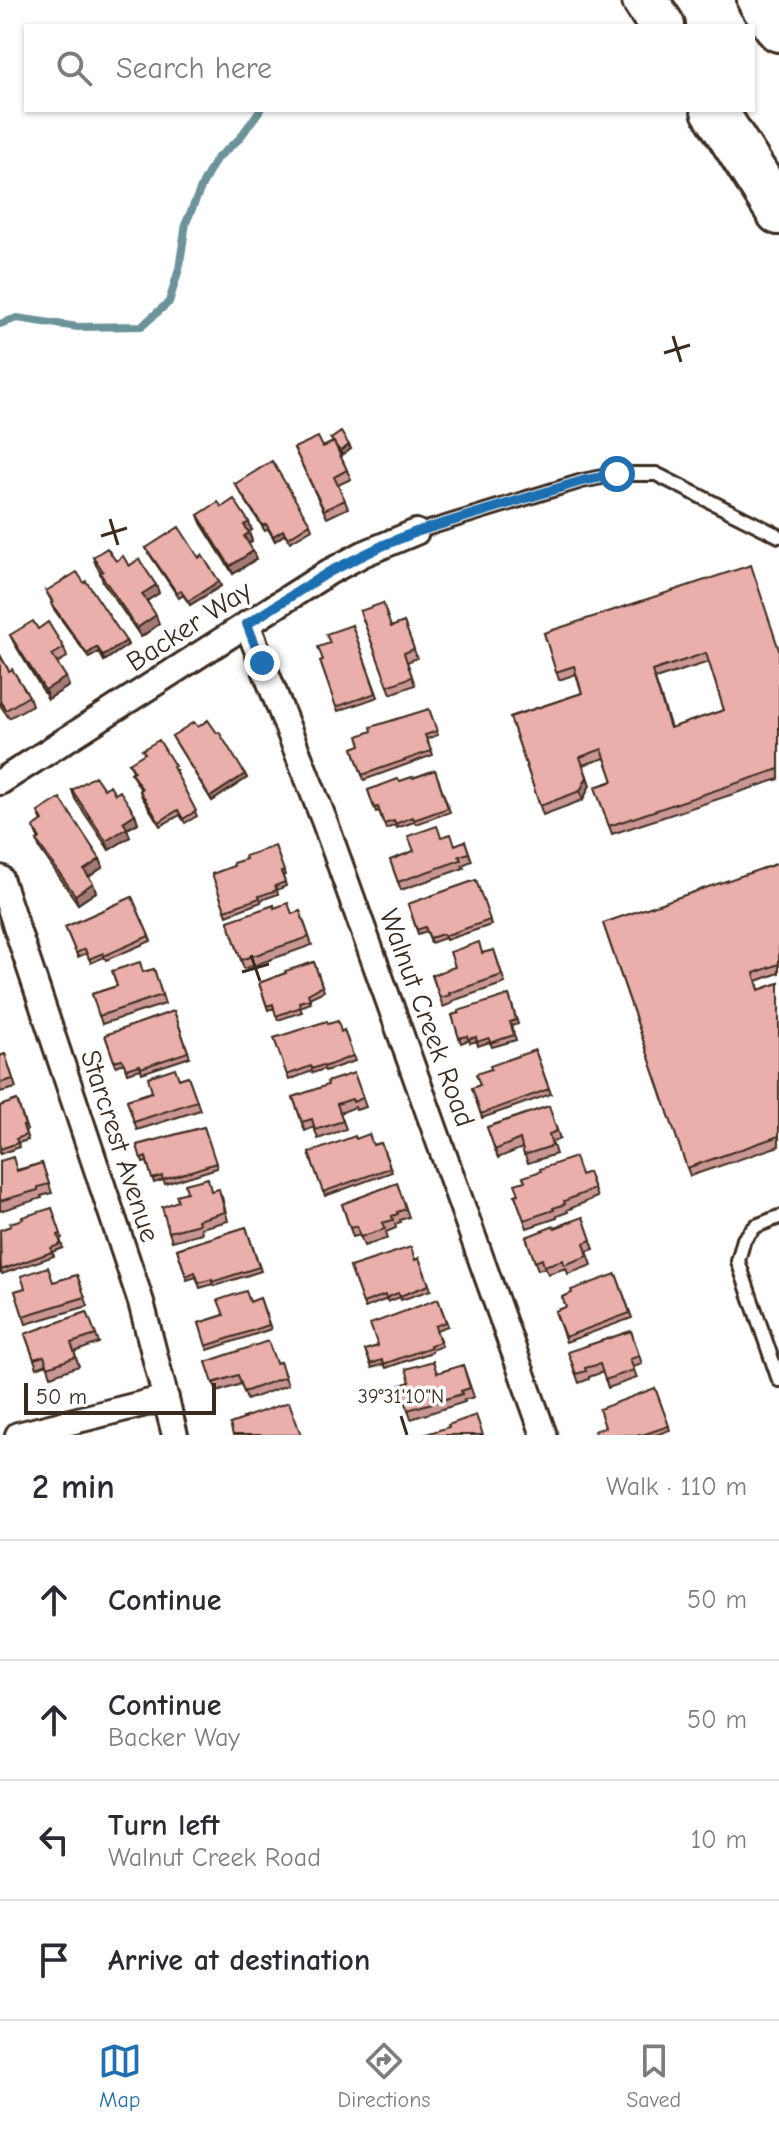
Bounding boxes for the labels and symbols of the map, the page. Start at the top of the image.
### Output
route start [599,456,635,492]
street label: Backer Way [121,574,258,678]
route end [244,645,280,681]
street label: Walnut Creek Road [373,905,481,1131]
street label: Starcrest Avenue [74,1046,166,1246]
scale bar [24,1379,216,1415]
text: 39°31'10"N [358,1385,444,1408]

